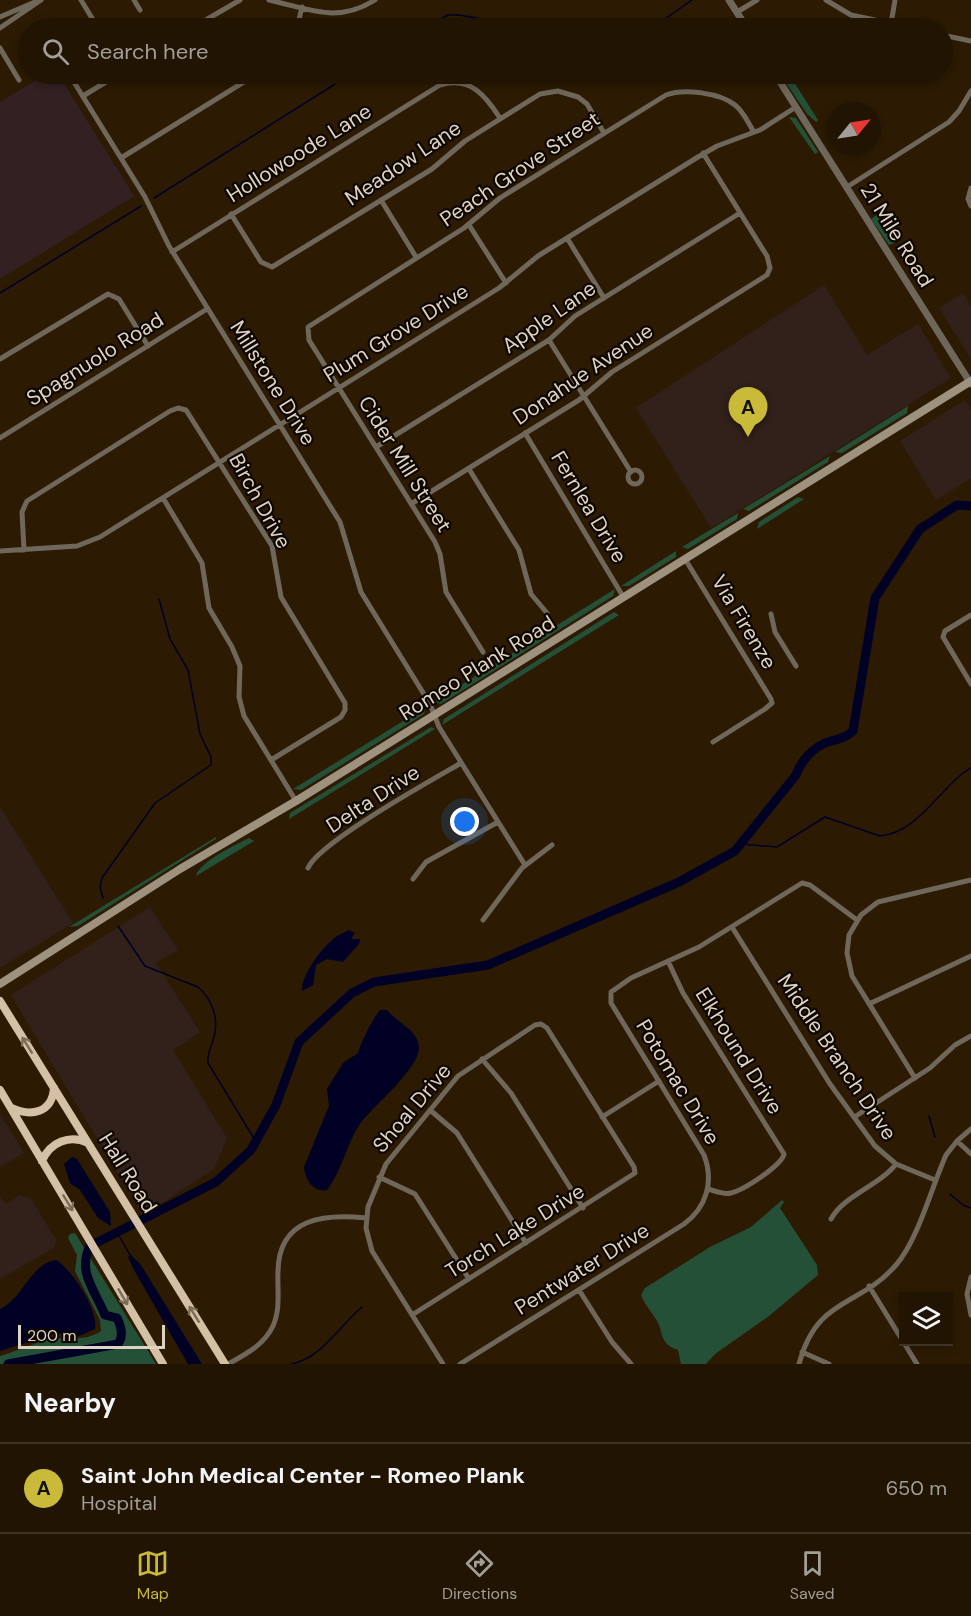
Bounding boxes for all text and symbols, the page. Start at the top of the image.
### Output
search box [18,18,953,84]
icon: search [39,35,72,68]
text: Search here [87,37,208,66]
street label: Hollowoode Lane [221,97,377,209]
north arrow [827,102,881,156]
street label: Peach Grove Street [434,105,606,233]
street label: Meadow Lane [339,114,467,212]
street label: 21 Mile Road [854,178,940,292]
street label: Apple Lane [496,274,602,360]
street label: Plum Grove Drive [318,277,474,389]
street label: Spagnuolo Road [21,306,169,412]
street label: Millstone Drive [224,315,322,451]
street label: Donahue Avenue [507,317,659,431]
pin: A [728,388,768,437]
street label: Cider Mill Street [352,391,458,537]
street label: Fernlea Drive [545,446,633,568]
street label: Birch Drive [222,449,298,554]
street label: Via Firenze [705,570,783,674]
street label: Romeo Plank Road [394,609,560,727]
street label: Delta Drive [321,758,425,840]
your location [450,807,479,836]
street label: Middle Branch Drive [771,969,903,1146]
street label: Elkhound Drive [689,982,789,1120]
street label: Potomac Drive [630,1014,726,1150]
one-way arrow [20,1037,32,1054]
street label: Shoal Drive [367,1058,458,1158]
street label: Hall Road [92,1128,164,1218]
street label: Torch Lake Drive [440,1177,590,1285]
one-way arrow [62,1194,74,1211]
street label: Pentwater Drive [509,1216,655,1322]
one-way arrow [118,1289,130,1306]
map controls [899,1292,953,1346]
button: layers [899,1292,953,1346]
one-way arrow [188,1306,200,1323]
scale bar [18,1322,165,1350]
text: 200 m [27,1325,76,1346]
text: Nearby [24,1386,116,1420]
text: Saint John Medical Center - Romeo Plank [81,1461,525,1490]
text: A [36,1475,51,1501]
text: 650 m [886,1475,947,1501]
text: Hospital [81,1490,157,1516]
tab: Map [136,1547,169,1604]
tab: Directions [442,1547,517,1604]
tab: Saved [790,1547,835,1604]

